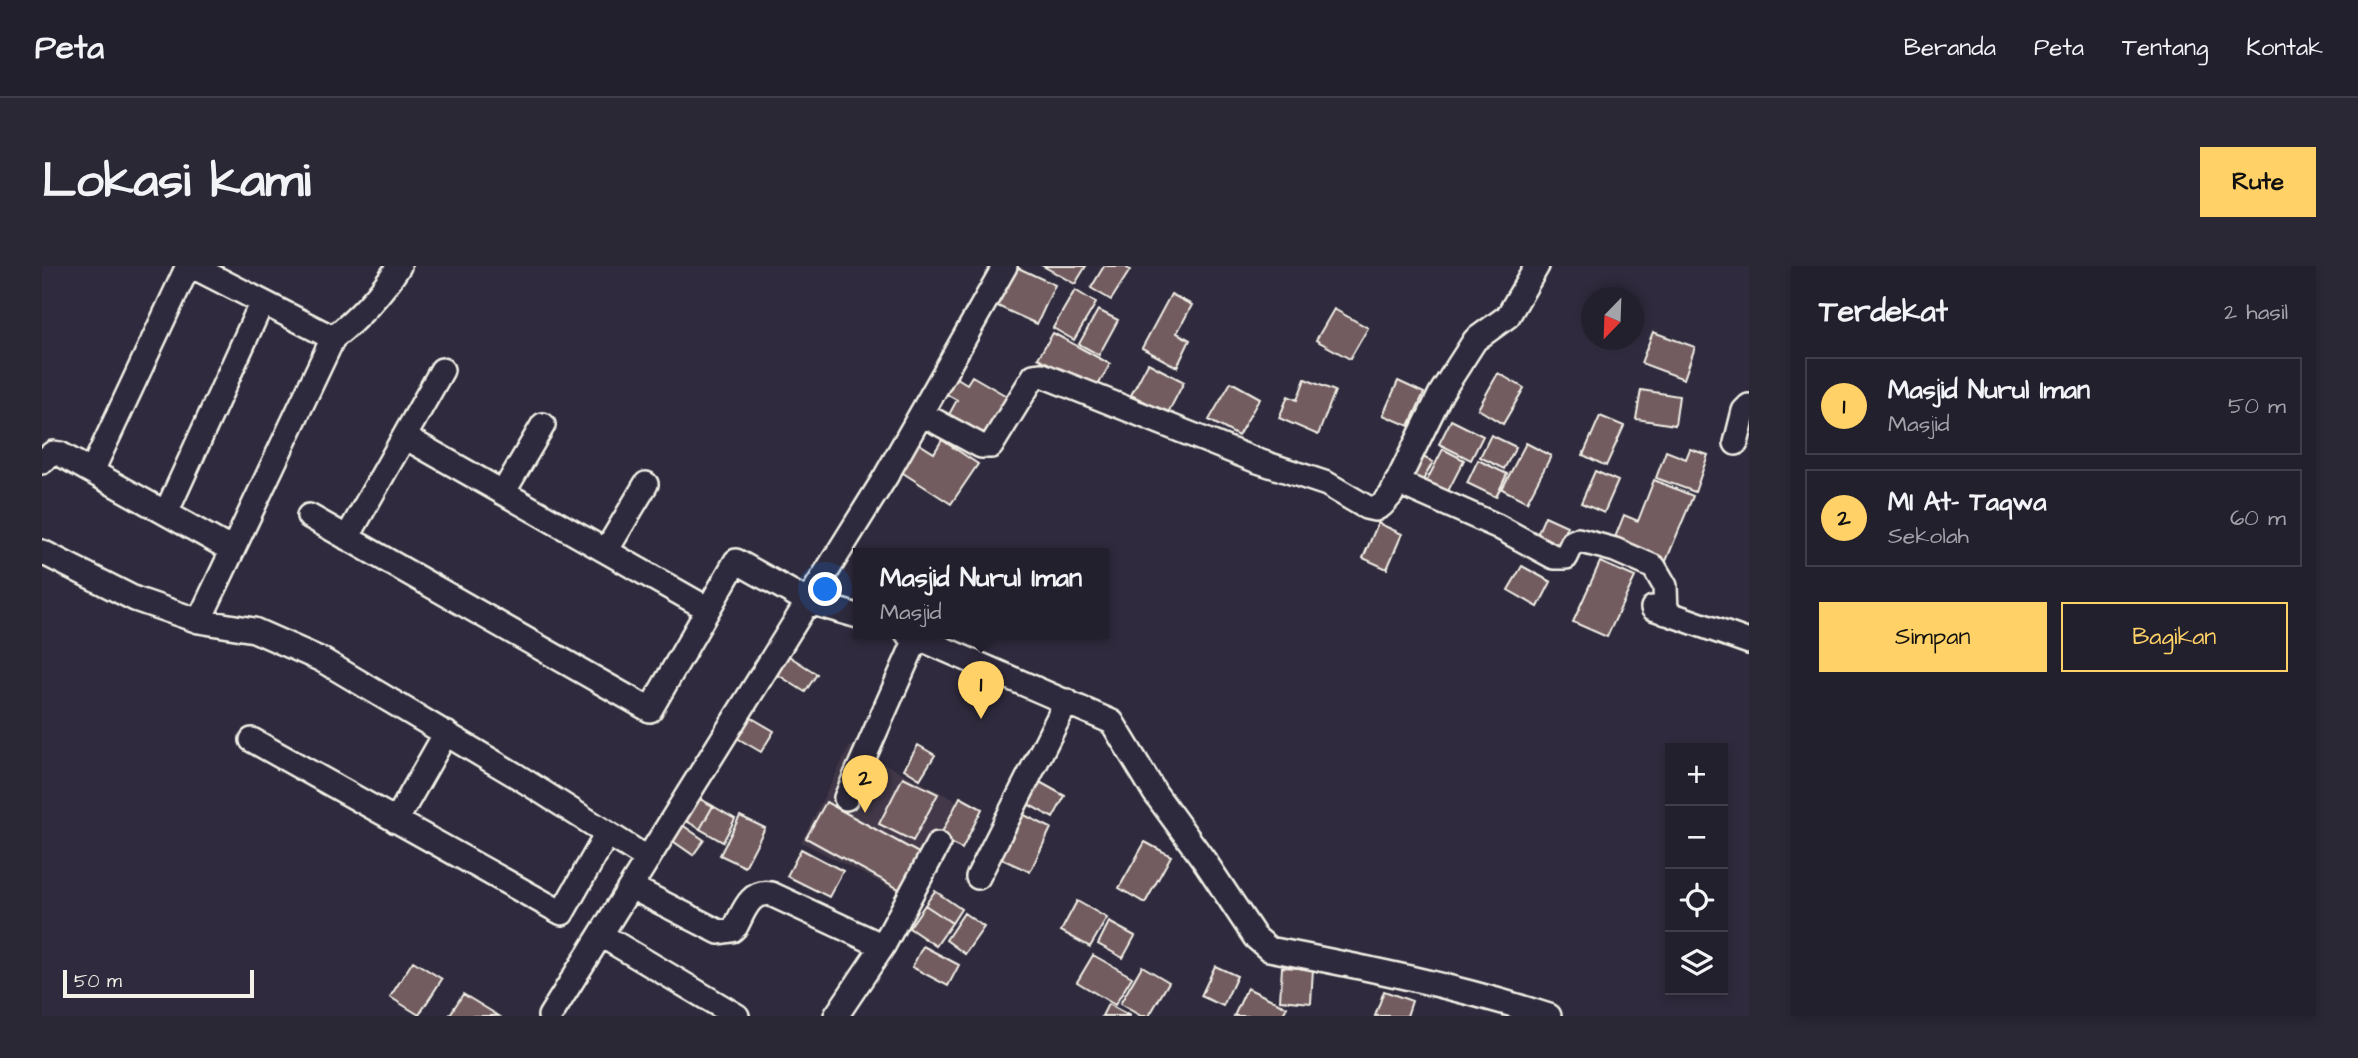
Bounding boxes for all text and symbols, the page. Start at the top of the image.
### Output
text: Peta [35,25,104,71]
text: Beranda [1904,31,1996,65]
text: Peta [2034,31,2084,65]
text: Tentang [2122,31,2208,65]
text: Kontak [2246,31,2323,65]
button: Rute [2200,147,2316,217]
text: Lokasi kami [42,148,311,216]
north arrow [1581,287,1644,350]
text: Terdekat [1819,291,1948,333]
text: 2 hasil [2224,296,2288,328]
text: Masjid Nurul Iman [1888,372,2090,408]
text: 1 [1843,390,1845,422]
text: 50 m [2228,390,2286,422]
text: Masjid [1888,408,1950,440]
text: MI At- Taqwa [1888,484,2047,520]
text: 2 [1837,502,1851,534]
text: 60 m [2230,502,2286,534]
text: Sekolah [1888,520,1969,552]
popup [853,548,1109,639]
text: Masjid Nurul Iman [880,560,1082,596]
your location [808,572,842,606]
text: Masjid [880,596,942,628]
button: Simpan [1819,602,2047,672]
button: Bagikan [2061,602,2288,672]
pin: 1 [958,661,1004,719]
map controls [1665,743,1728,995]
button: + [1665,743,1728,806]
pin: 2 [842,755,888,813]
button: − [1665,806,1728,869]
button: locate [1665,869,1728,932]
button: layers [1665,932,1728,995]
scale bar [63,967,254,999]
text: 50 m [74,968,122,995]

